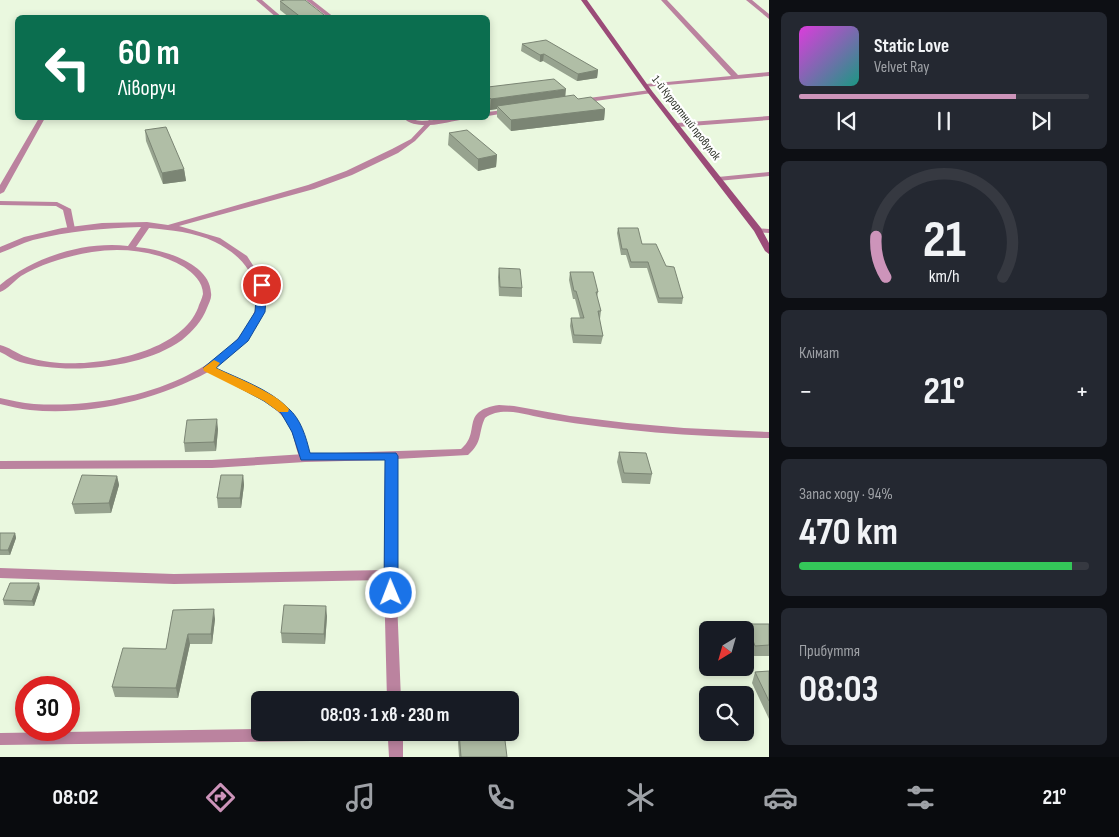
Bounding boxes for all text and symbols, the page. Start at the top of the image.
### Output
text: 60 m [118,32,180,75]
icon: left [35,35,100,100]
text: Static Love [874,35,949,58]
text: Velvet Ray [874,58,929,77]
street label: 1-й Курортний провулок [648,73,724,164]
text: Ліворуч [118,75,176,102]
icon: previous [833,107,861,135]
icon: pause [930,107,958,135]
icon: next [1027,107,1055,135]
text: 21 [922,209,966,272]
pin [241,264,283,306]
text: km/h [929,266,959,287]
icon: arrive [248,271,276,299]
text: Клімат [799,344,839,363]
text: 21° [923,369,965,414]
text: − [799,375,813,408]
text: + [1075,375,1089,408]
text: Запас ходу · 94% [799,485,893,504]
text: 470 km [799,510,898,555]
position arrow [364,566,416,618]
north arrow [699,621,754,676]
map controls [699,621,754,741]
text: Прибуття [799,642,860,661]
text: 08:03 [799,667,879,712]
speed limit sign: 30 [15,676,80,741]
button: search [699,686,754,741]
text: 08:03 · 1 хв · 230 m [321,704,449,727]
icon: directions [203,780,238,815]
icon: music [343,780,378,815]
icon: phone [483,780,518,815]
icon: climate [623,780,658,815]
icon: car [763,780,798,815]
icon: filters [903,780,938,815]
text: 08:02 [52,784,98,811]
text: 21° [1043,784,1066,811]

